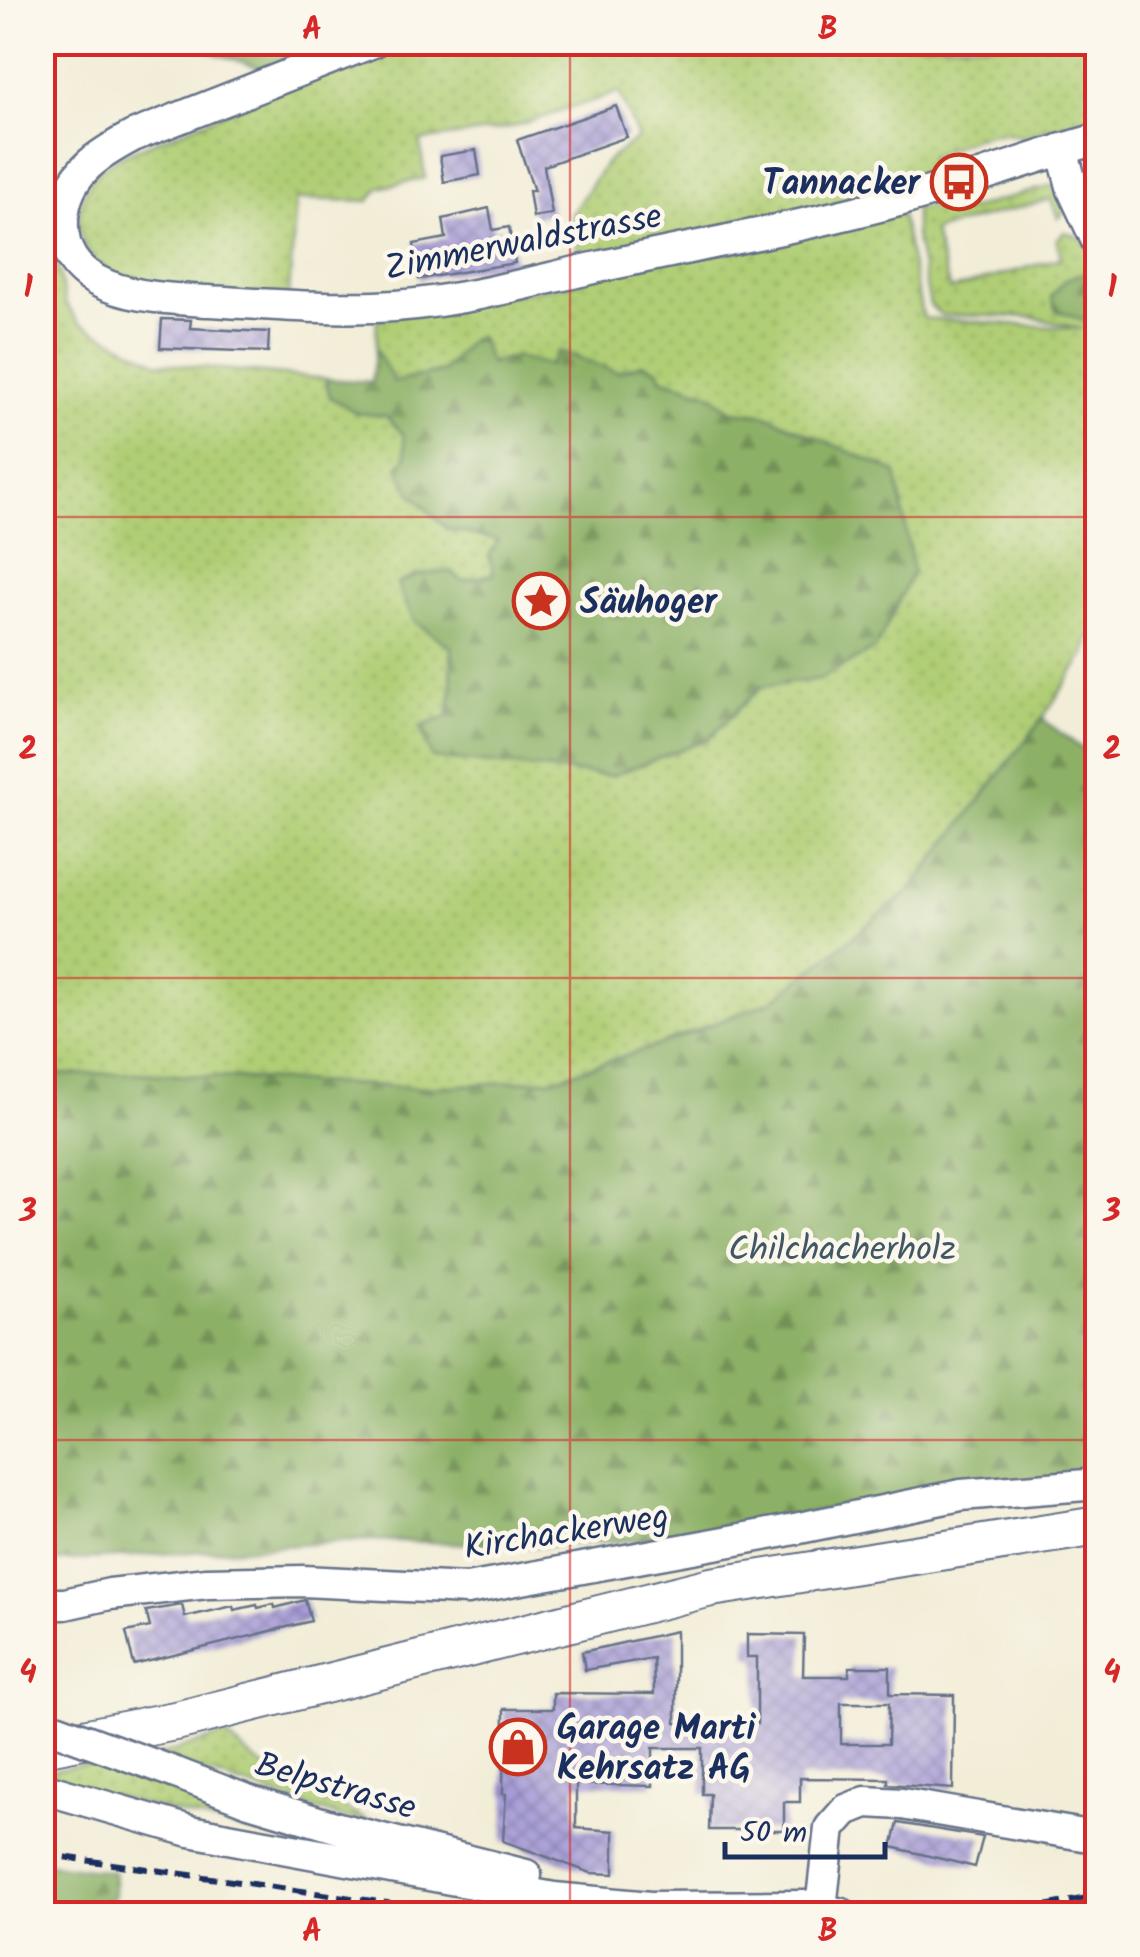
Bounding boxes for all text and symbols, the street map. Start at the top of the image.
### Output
text: A [302,5,322,56]
text: B [818,5,838,56]
bus stop icon: Tannacker [929,152,989,212]
place label: Tannacker [762,157,921,213]
street label: Zimmerwaldstrasse [380,190,667,298]
text: 1 [23,263,33,314]
text: 1 [1107,263,1117,314]
place icon: Säuhoger [511,571,571,631]
place label: Säuhoger [580,576,718,632]
text: 2 [19,725,37,776]
text: 2 [1103,725,1121,776]
text: 3 [18,1187,37,1238]
text: 3 [1102,1187,1121,1238]
park label: Chilchacherholz [728,1223,956,1279]
street label: Kirchackerweg [460,1490,673,1578]
text: 4 [19,1648,37,1699]
text: 4 [1103,1648,1121,1699]
place label: Garage Marti Kehrsatz AG [557,1702,756,1798]
shop icon: Garage Marti Kehrsatz AG [488,1717,548,1777]
street label: Belpstrasse [248,1738,423,1838]
scale bar [725,1797,885,1859]
text: 50 m [740,1810,807,1858]
text: A [302,1907,322,1957]
text: B [818,1907,838,1957]

